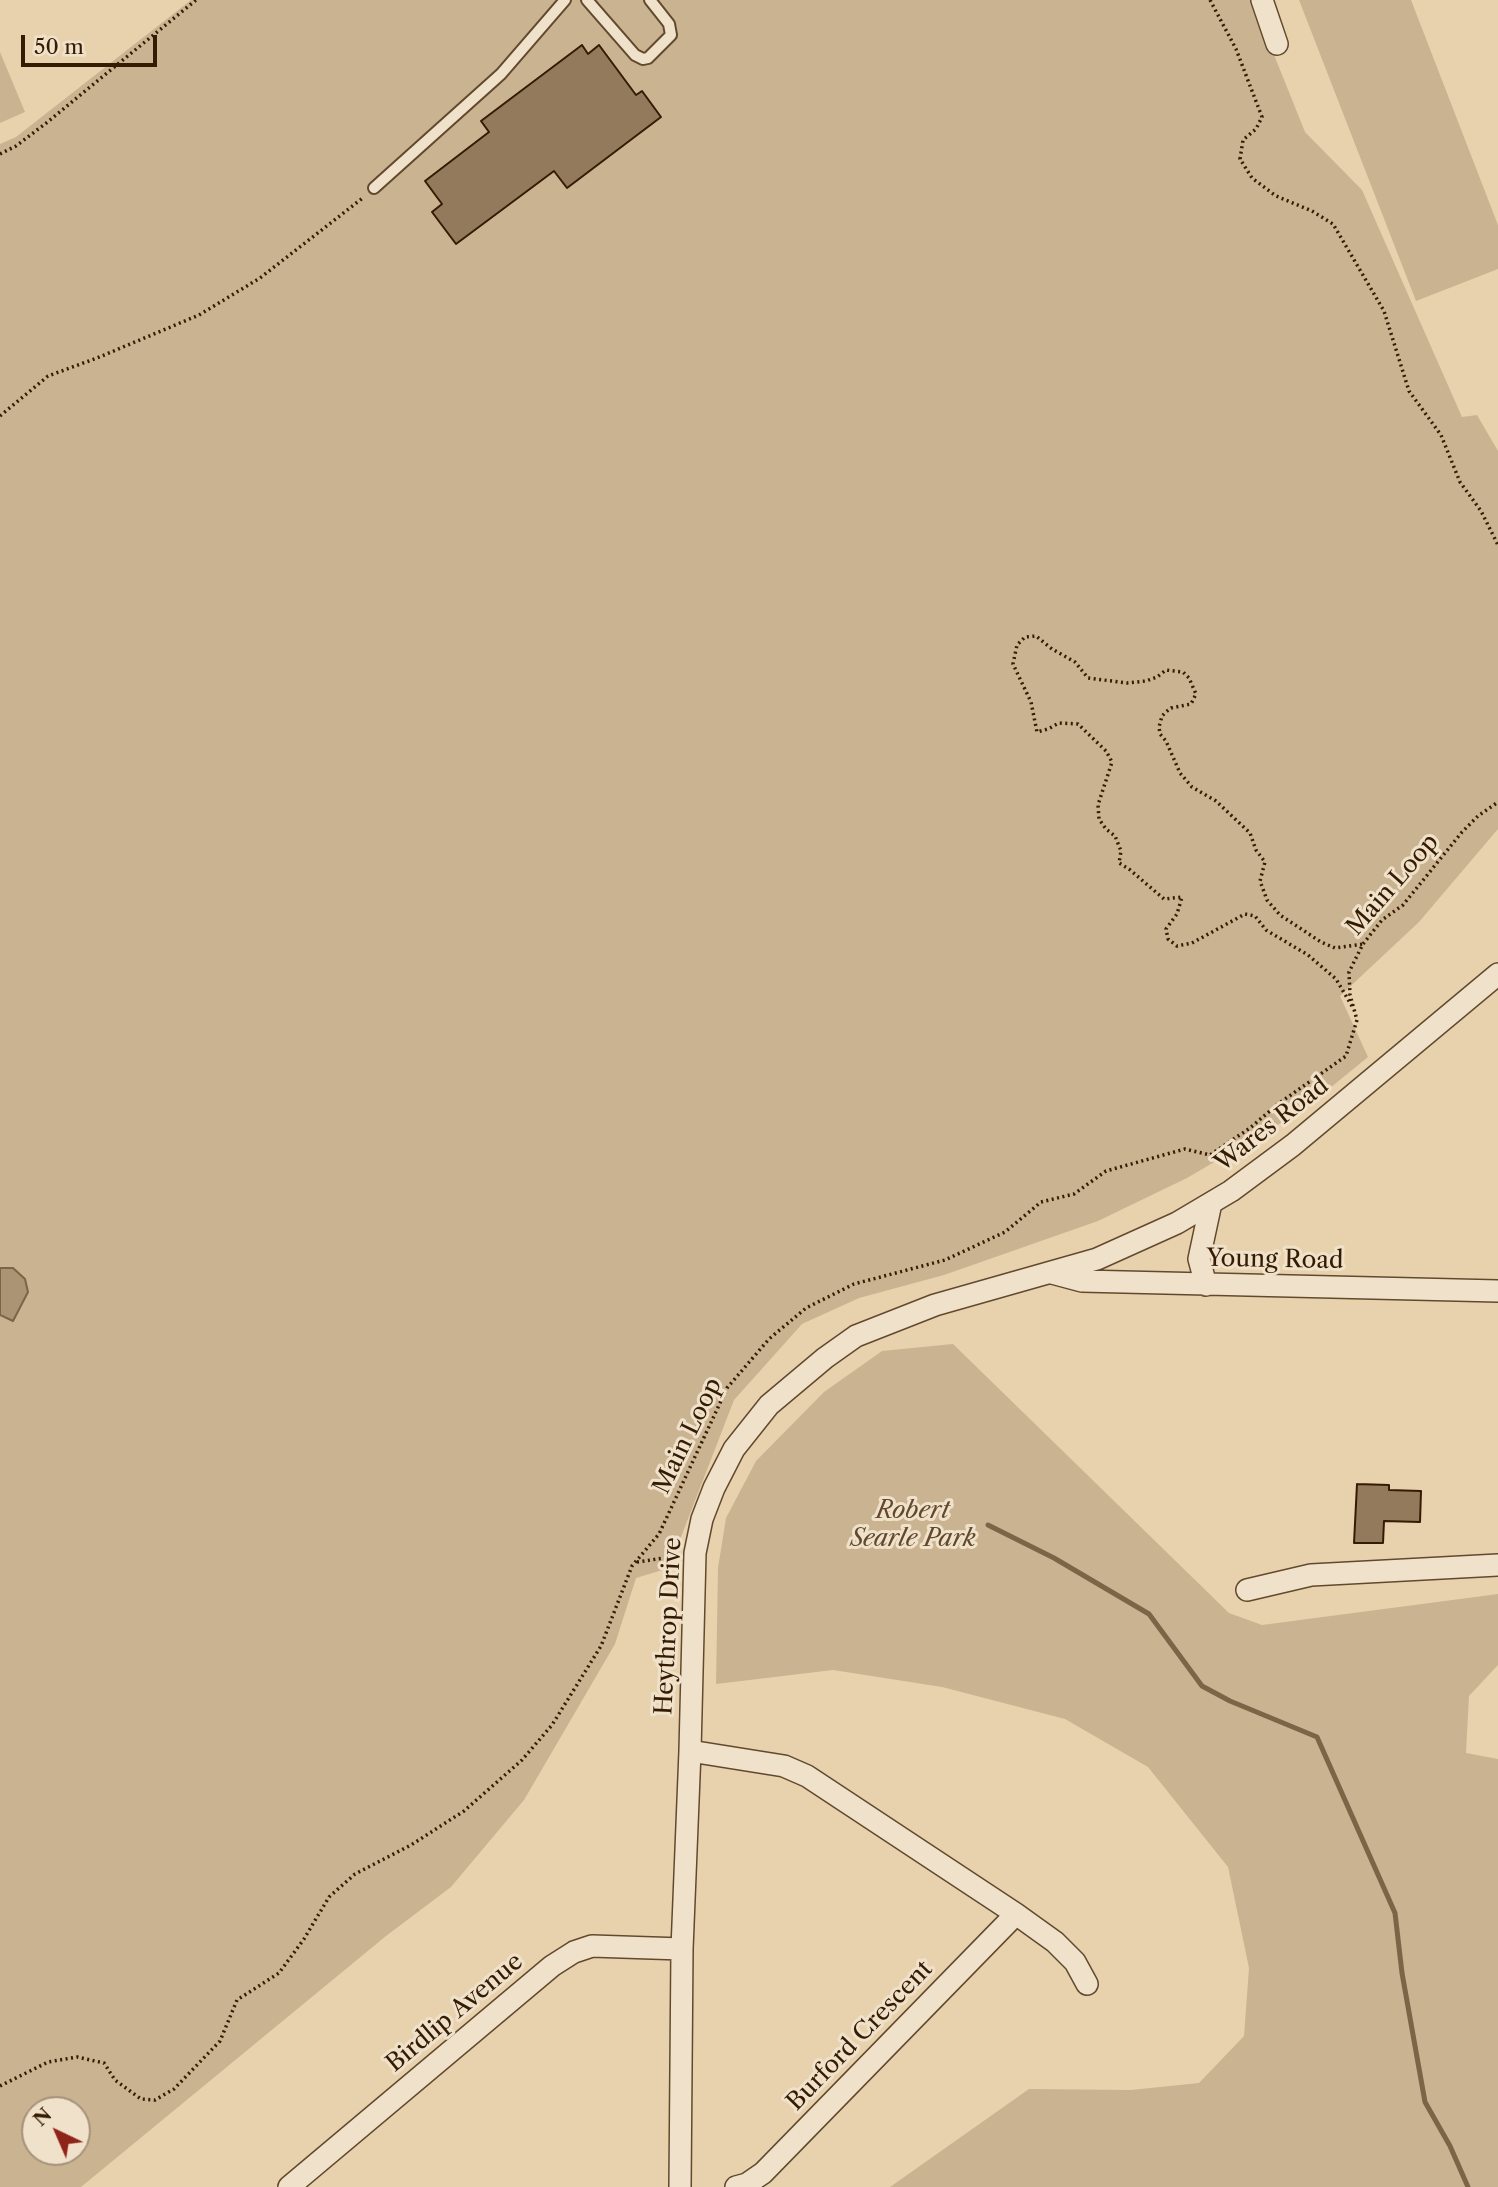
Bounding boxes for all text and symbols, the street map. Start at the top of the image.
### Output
scale bar [24,21,161,65]
text: 50 m [34,34,84,59]
street label: Main Loop [1341,828,1445,942]
street label: Wares Road [1209,1072,1335,1178]
street label: Young Road [1206,1244,1344,1276]
street label: Main Loop [648,1373,728,1499]
park label: Robert Searle Park [850,1497,976,1553]
street label: Heythrop Drive [650,1536,688,1716]
street label: Birdlip Avenue [381,1948,529,2078]
street label: Burford Crescent [781,1955,939,2117]
north arrow [21,2096,91,2166]
text: N [29,2103,56,2131]

